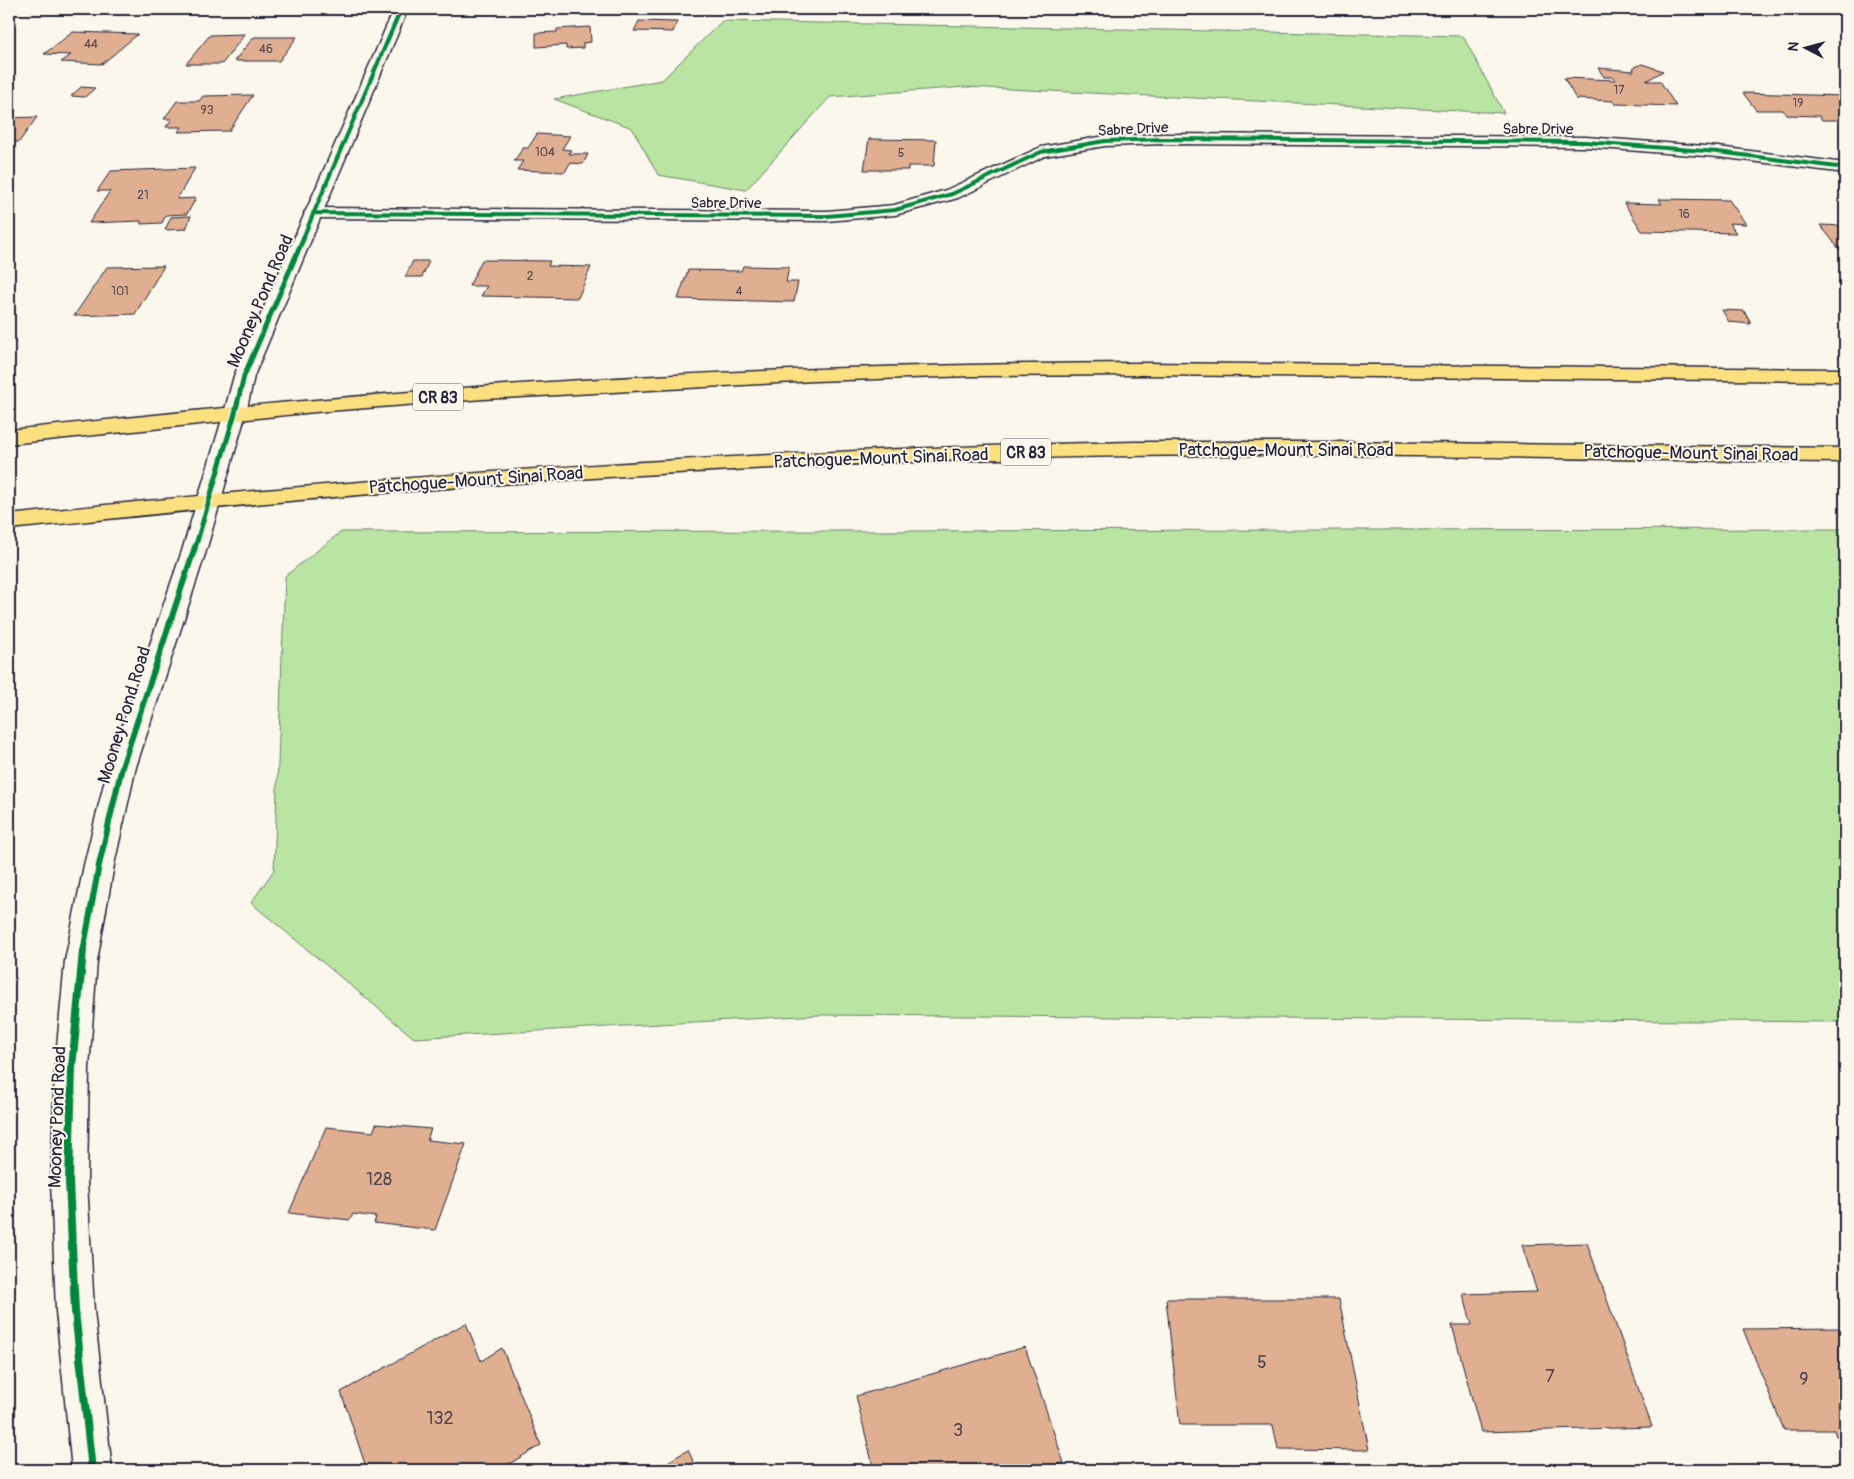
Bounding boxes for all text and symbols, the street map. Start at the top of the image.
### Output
north arrow [1782,22,1832,72]
house number: 44 [84,37,98,52]
text: N [1785,41,1803,52]
house number: 46 [259,42,273,57]
house number: 17 [1613,83,1625,98]
house number: 19 [1793,96,1803,111]
house number: 93 [201,103,214,118]
street label: Sabre Drive [1097,118,1169,141]
street label: Sabre Drive [1503,120,1574,139]
house number: 104 [535,145,555,160]
house number: 5 [898,146,904,161]
house number: 21 [137,188,149,203]
street label: Sabre Drive [691,194,762,213]
house number: 16 [1678,207,1690,222]
street label: Mooney Pond Road [222,231,299,371]
house number: 2 [527,269,534,284]
house number: 101 [111,284,129,299]
house number: 4 [736,284,743,299]
road number: CR 83 [413,384,463,411]
road number: CR 83 [1001,438,1051,466]
street label: Patchogue-Mount Sinai Road [1178,439,1394,462]
street label: Patchogue-Mount Sinai Road [1583,440,1799,467]
street label: Patchogue-Mount Sinai Road [773,443,989,474]
street label: Patchogue-Mount Sinai Road [368,462,584,499]
street label: Mooney Pond Road [93,644,156,787]
street label: Mooney Pond Road [44,1045,71,1189]
house number: 128 [366,1168,392,1191]
house number: 5 [1257,1351,1267,1374]
house number: 7 [1545,1365,1555,1388]
house number: 9 [1799,1368,1809,1391]
house number: 132 [426,1407,454,1430]
house number: 3 [953,1419,963,1442]

